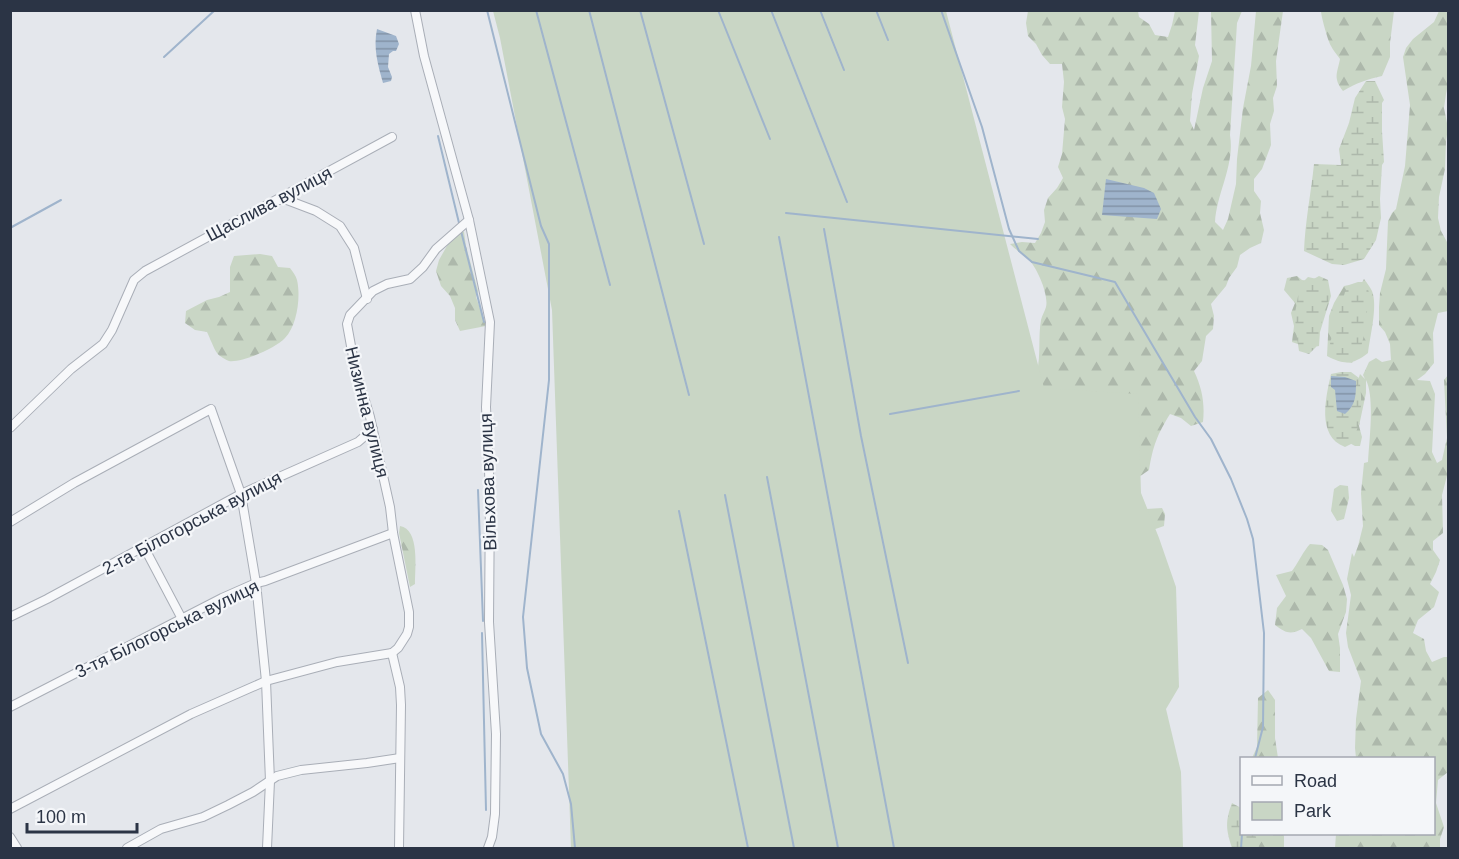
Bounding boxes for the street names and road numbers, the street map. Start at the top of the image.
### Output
street label: Щаслива вулиця [203,162,335,246]
street label: Низинна вулиця [341,344,393,480]
street label: Вільхова вулиця [476,413,500,551]
street label: 2-га Білогорська вулиця [99,467,285,579]
street label: 3-тя Білогорська вулиця [72,576,262,682]

